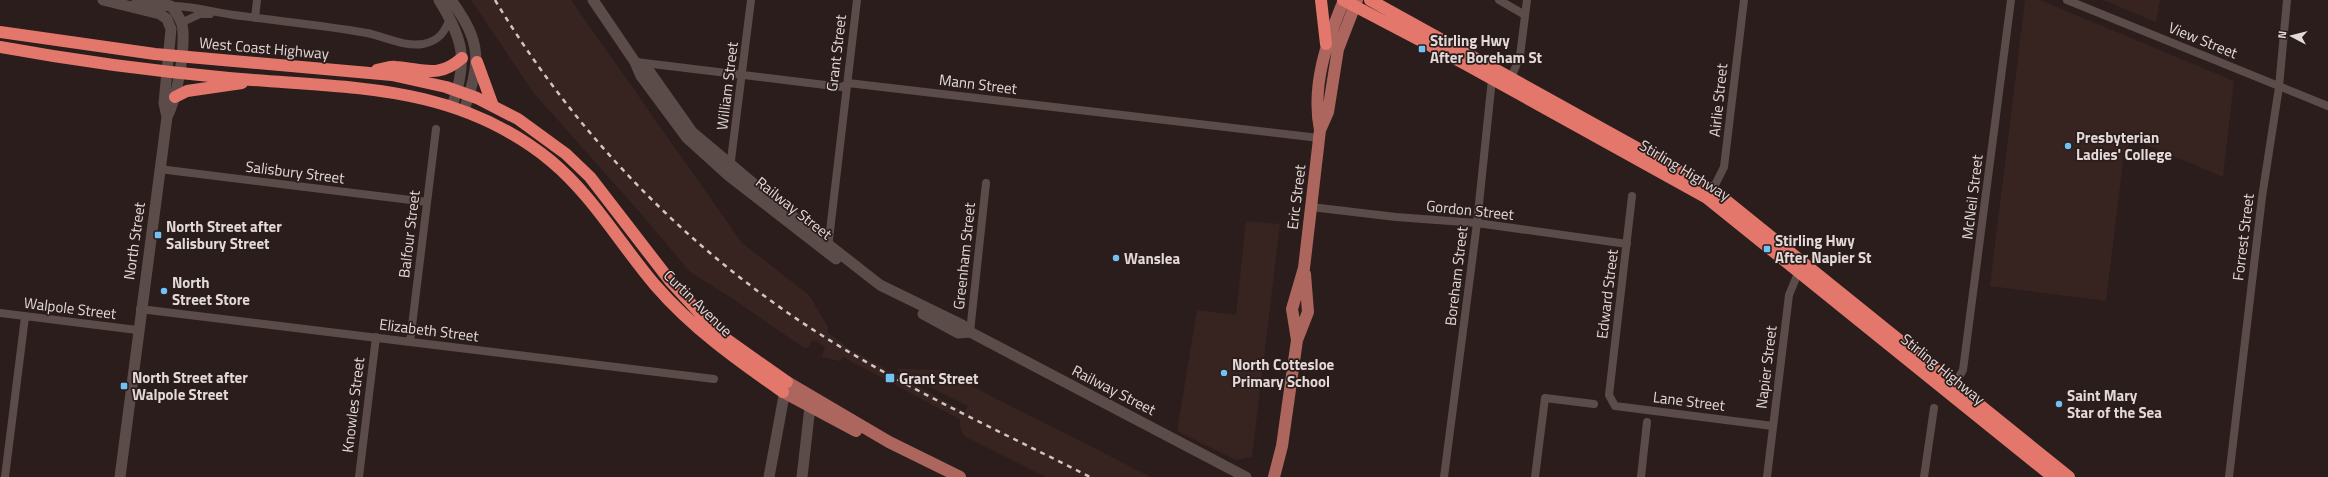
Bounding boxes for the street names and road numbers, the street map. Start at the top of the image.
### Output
street label: Grant Street [820,13,852,93]
street label: View Street [2165,16,2242,65]
street label: West Coast Highway [198,31,330,65]
street label: William Street [710,40,744,131]
street label: Airlie Street [1703,61,1733,138]
street label: Mann Street [938,68,1019,100]
street label: Stirling Highway [1635,134,1735,206]
street label: McNeil Street [1955,152,1989,241]
street label: Salisbury Street [244,155,347,190]
street label: Eric Street [1281,162,1311,231]
street label: Railway Street [751,171,838,246]
street label: Balfour Street [392,188,426,279]
street label: Forrest Street [2226,191,2260,282]
street label: Gordon Street [1425,194,1516,226]
street label: North Street [117,200,151,281]
street label: Greenham Street [947,201,981,311]
street label: Boreham Street [1439,224,1474,327]
street label: Edward Street [1590,247,1624,340]
street label: Curtin Avenue [658,264,738,342]
street label: Walpole Street [22,291,118,325]
street label: Elizabeth Street [378,312,481,348]
street label: Napier Street [1749,323,1783,410]
street label: Stirling Highway [1896,328,1990,410]
street label: Knowles Street [336,355,370,454]
street label: Railway Street [1068,359,1161,421]
street label: Lane Street [1652,385,1727,417]

